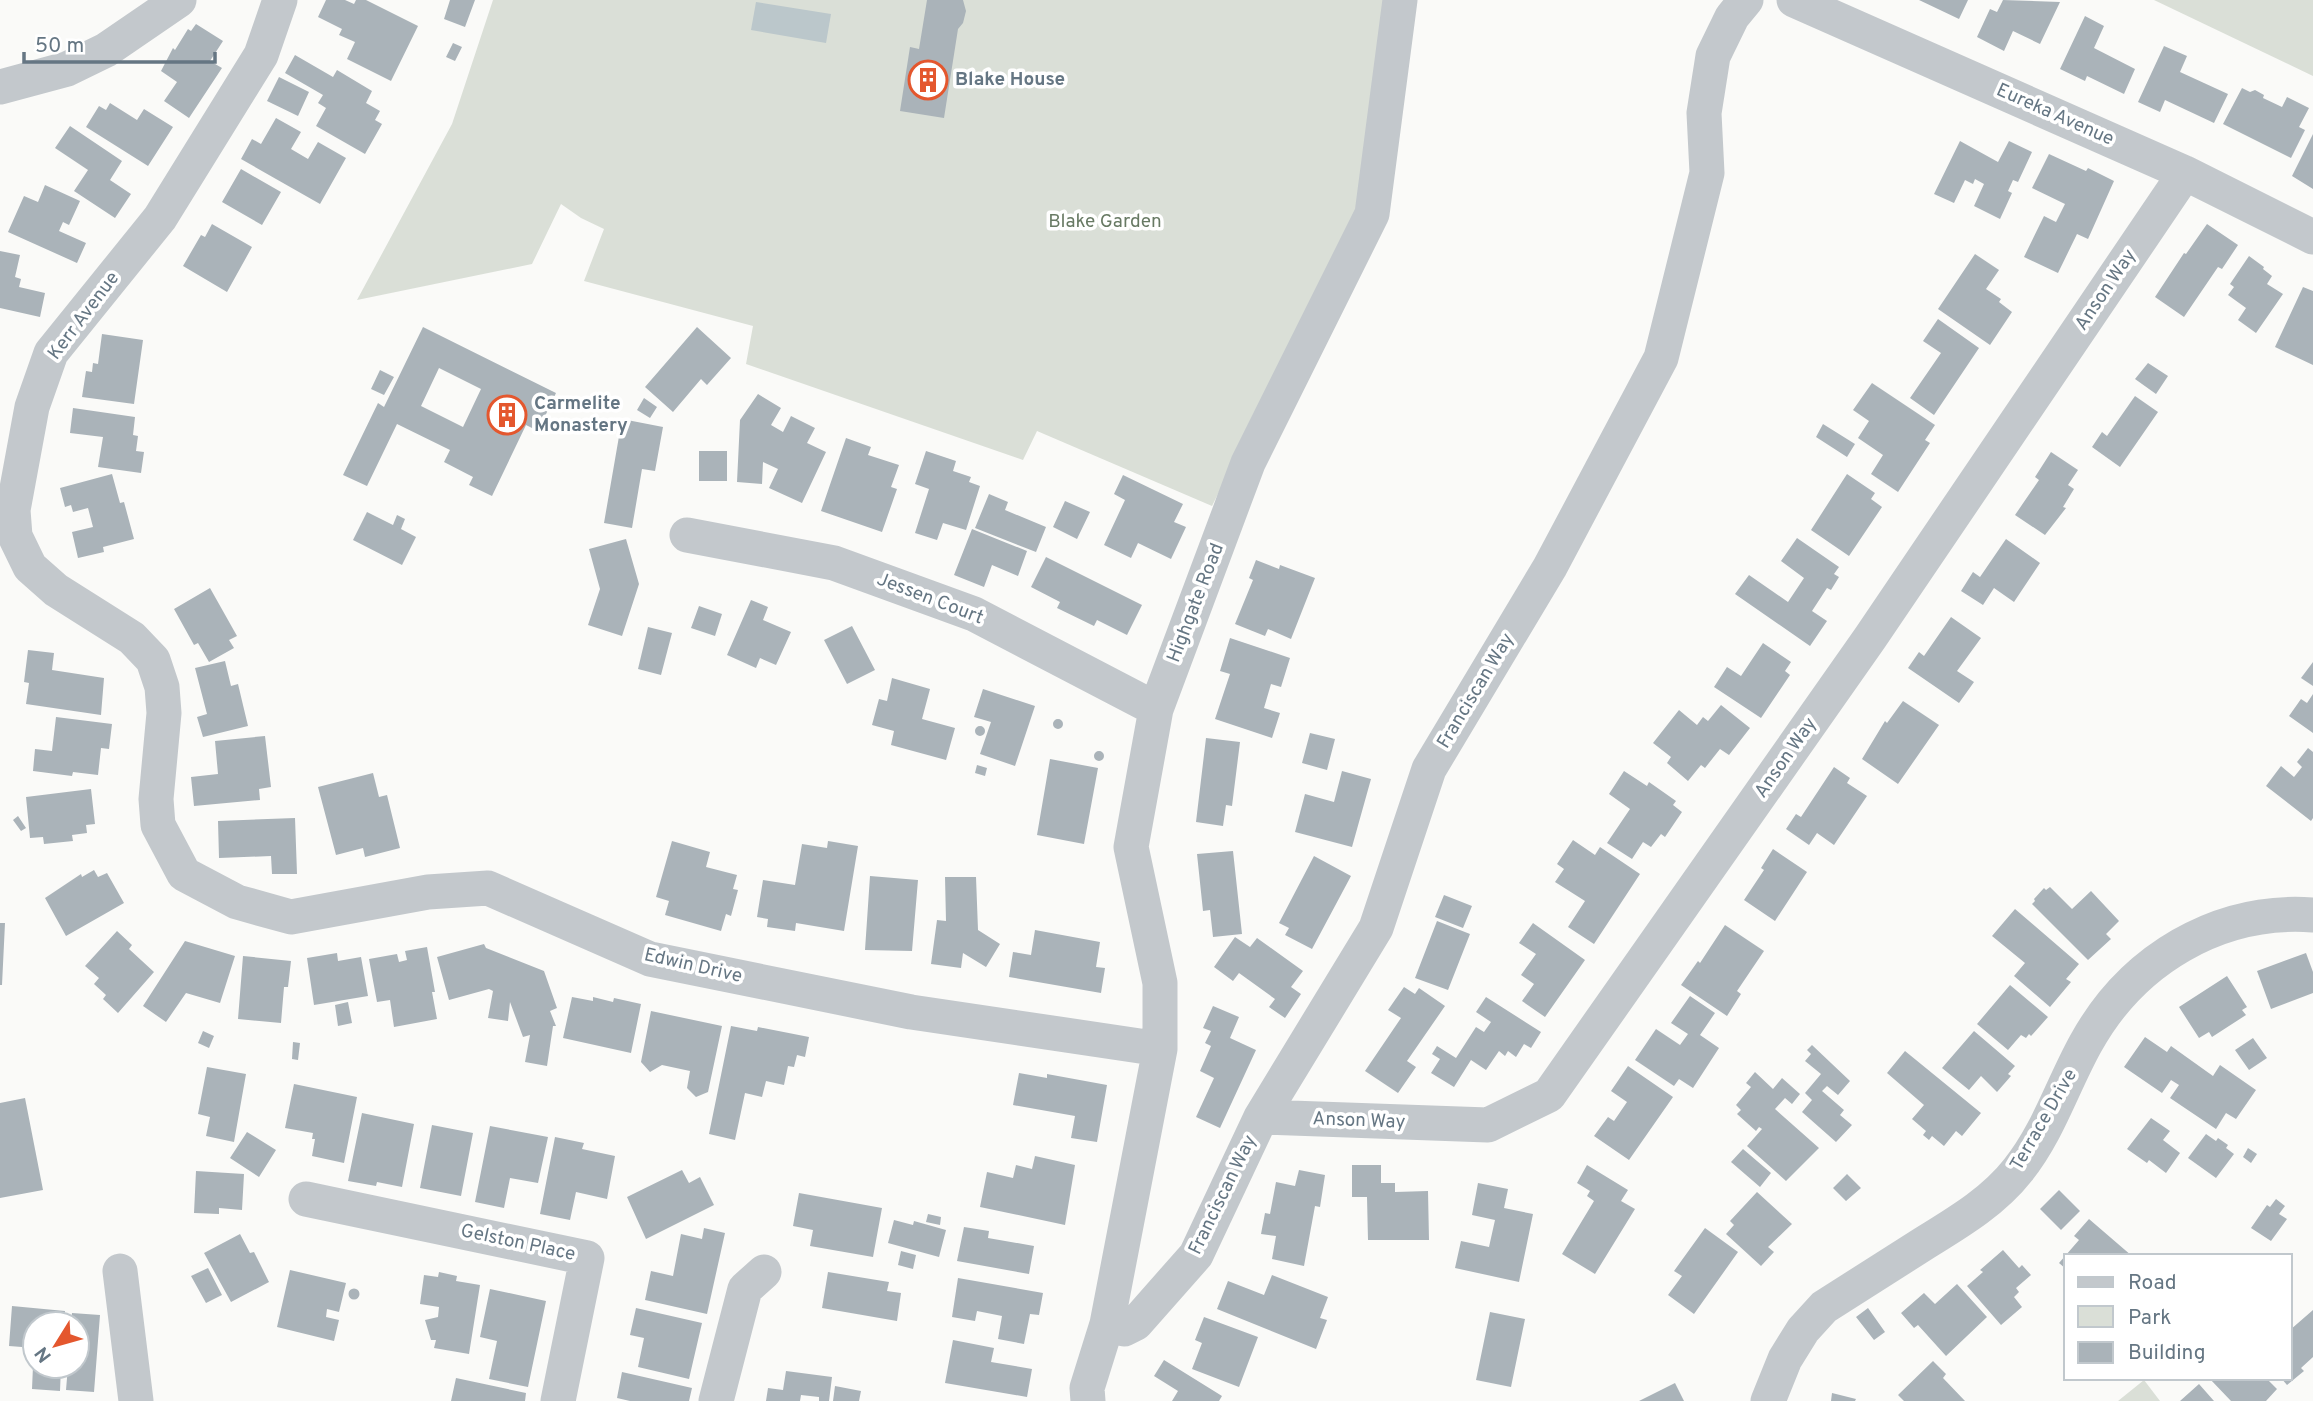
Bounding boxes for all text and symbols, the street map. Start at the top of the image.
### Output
scale bar [24,21,215,65]
text: 50 m [35,33,84,60]
building icon: Blake House [907,59,949,101]
place label: Blake House [955,68,1065,92]
street label: Eureka Avenue [1992,78,2118,152]
park label: Blake Garden [1048,210,1162,234]
street label: Anson Way [2070,245,2142,335]
street label: Kerr Avenue [43,267,125,365]
place label: Carmelite Monastery [534,392,628,438]
building icon: Carmelite Monastery [486,394,528,436]
street label: Highgate Road [1162,540,1230,666]
street label: Jessen Court [873,568,987,630]
street label: Franciscan Way [1432,629,1520,753]
street label: Anson Way [1749,713,1823,803]
street label: Edwin Drive [642,943,744,989]
street label: Terrace Drive [2005,1065,2083,1175]
street label: Anson Way [1312,1107,1406,1135]
street label: Franciscan Way [1184,1131,1262,1259]
street label: Gelston Place [458,1219,578,1267]
legend [2064,1254,2292,1380]
text: Road [2128,1270,2177,1297]
text: Park [2128,1305,2171,1332]
north arrow [21,1310,91,1380]
text: Building [2128,1340,2206,1367]
text: N [30,1341,58,1367]

